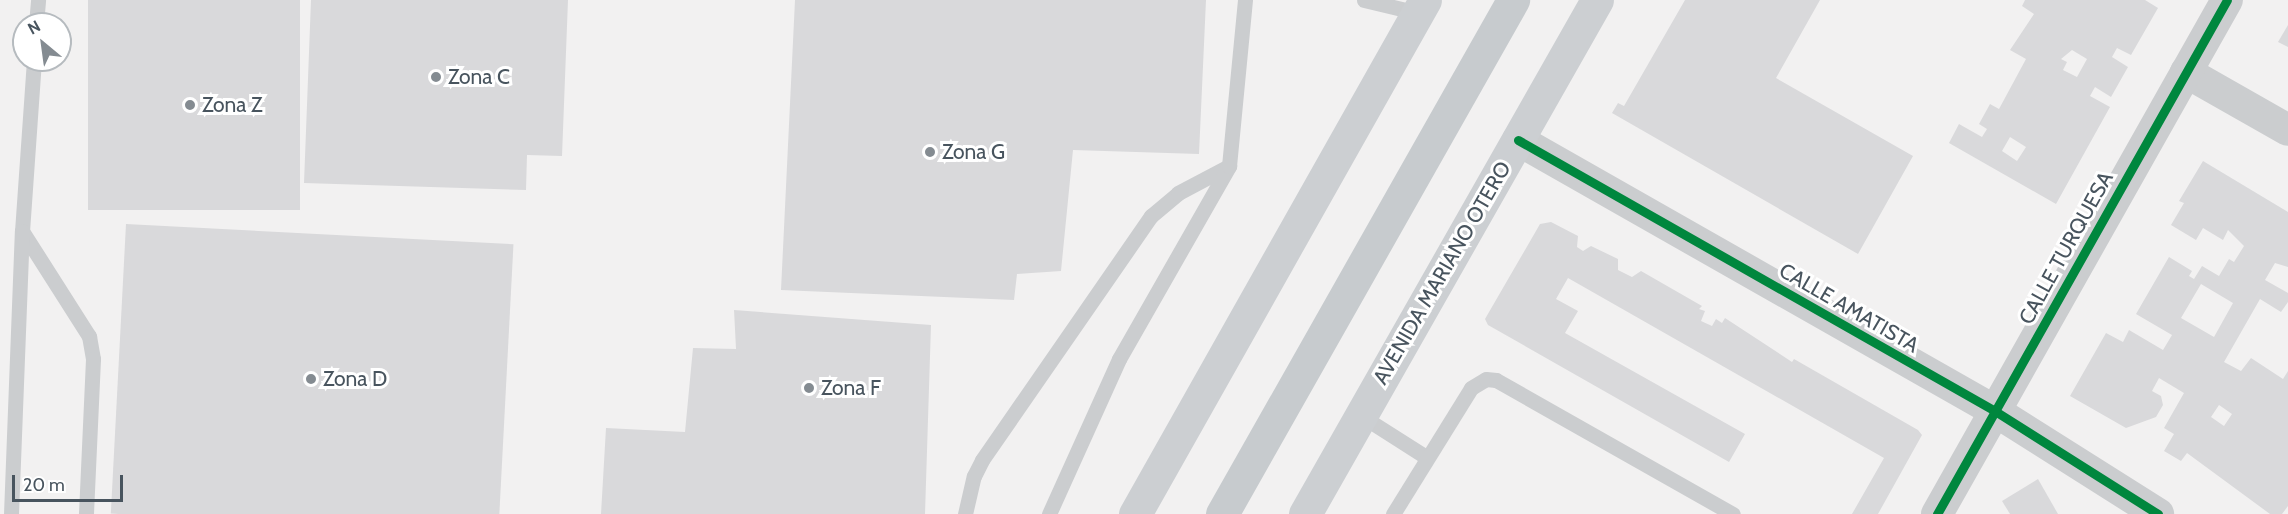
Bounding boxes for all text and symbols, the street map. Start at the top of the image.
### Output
north arrow [12,12,72,72]
text: N [24,17,44,39]
place label: Zona C [448,64,510,90]
marker: Zona C [429,70,443,84]
place label: Zona Z [202,92,263,118]
marker: Zona Z [183,98,197,112]
place label: Zona G [942,139,1005,165]
marker: Zona G [923,145,937,159]
street label: AVENIDA MARIANO OTERO [1368,157,1516,389]
street label: CALLE TURQUESA [2014,167,2118,329]
street label: CALLE AMATISTA [1775,258,1923,358]
place label: Zona D [323,366,387,392]
marker: Zona D [304,372,318,386]
place label: Zona F [821,375,881,401]
marker: Zona F [802,381,816,395]
scale bar [15,463,126,501]
text: 20 m [23,474,65,496]

